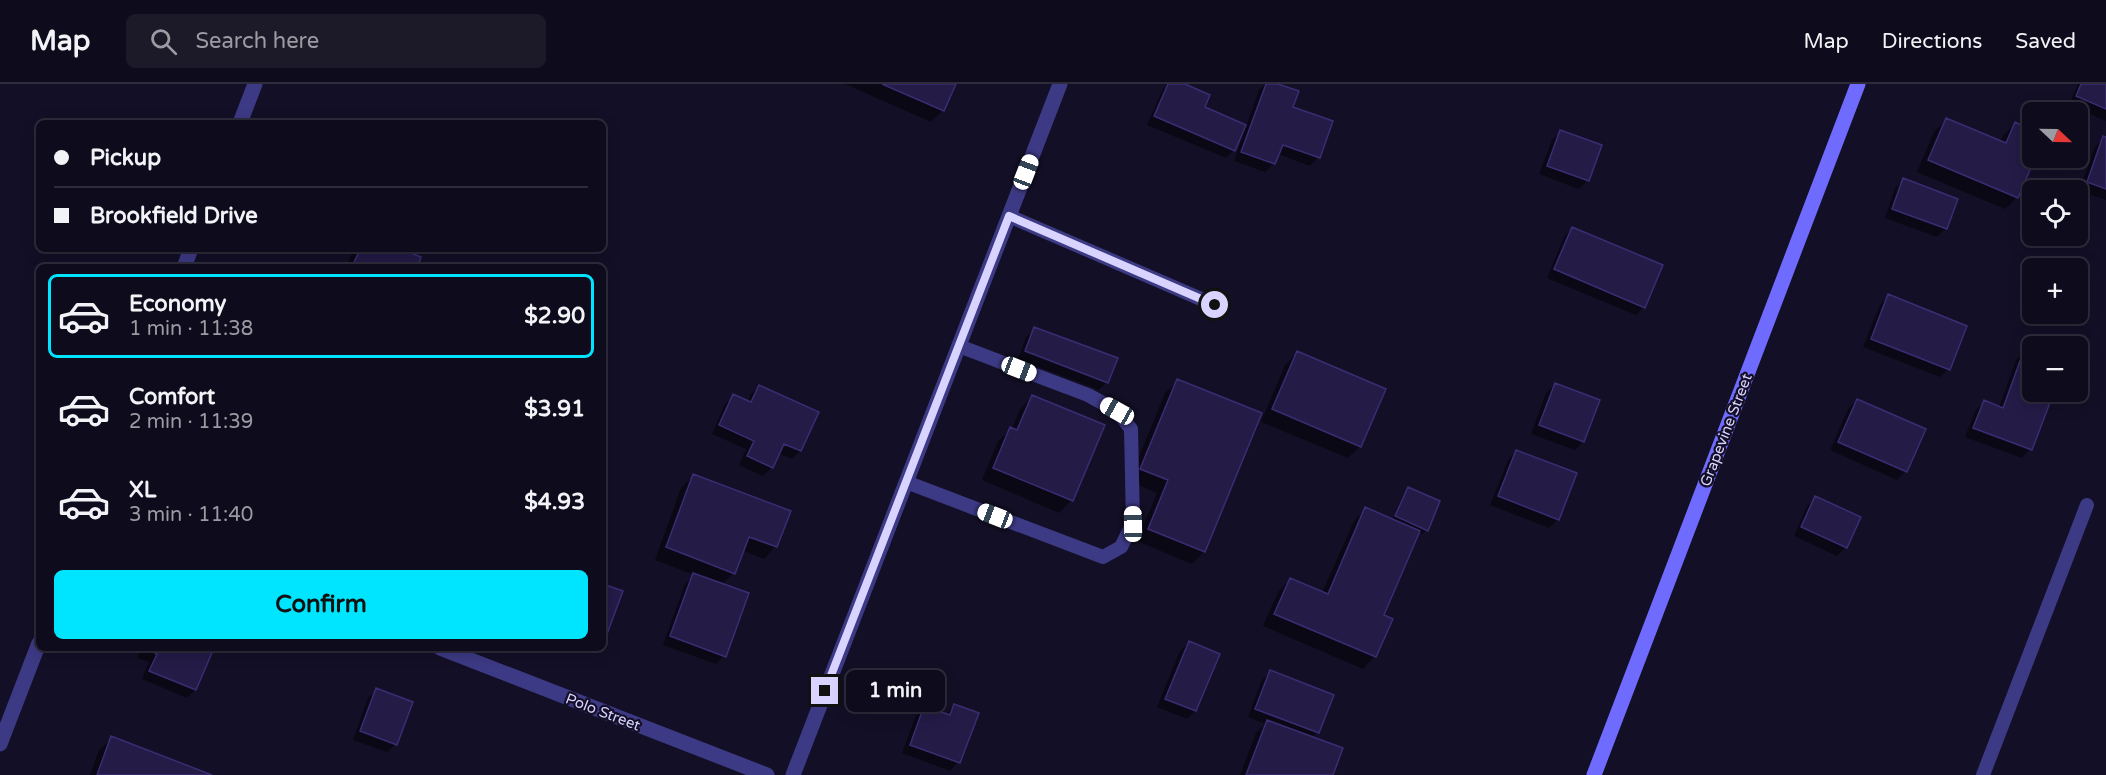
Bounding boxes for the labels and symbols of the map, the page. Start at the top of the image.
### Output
north arrow [2022,102,2088,168]
car [1011,152,1041,192]
route start [1201,291,1228,318]
car [999,354,1039,384]
street label: Grapevine Street [1696,371,1756,489]
car [1097,394,1137,428]
car [975,501,1015,531]
car [1124,506,1142,542]
callout: 1 min [846,670,945,712]
route end [811,677,838,704]
street label: Polo Street [563,690,643,735]

